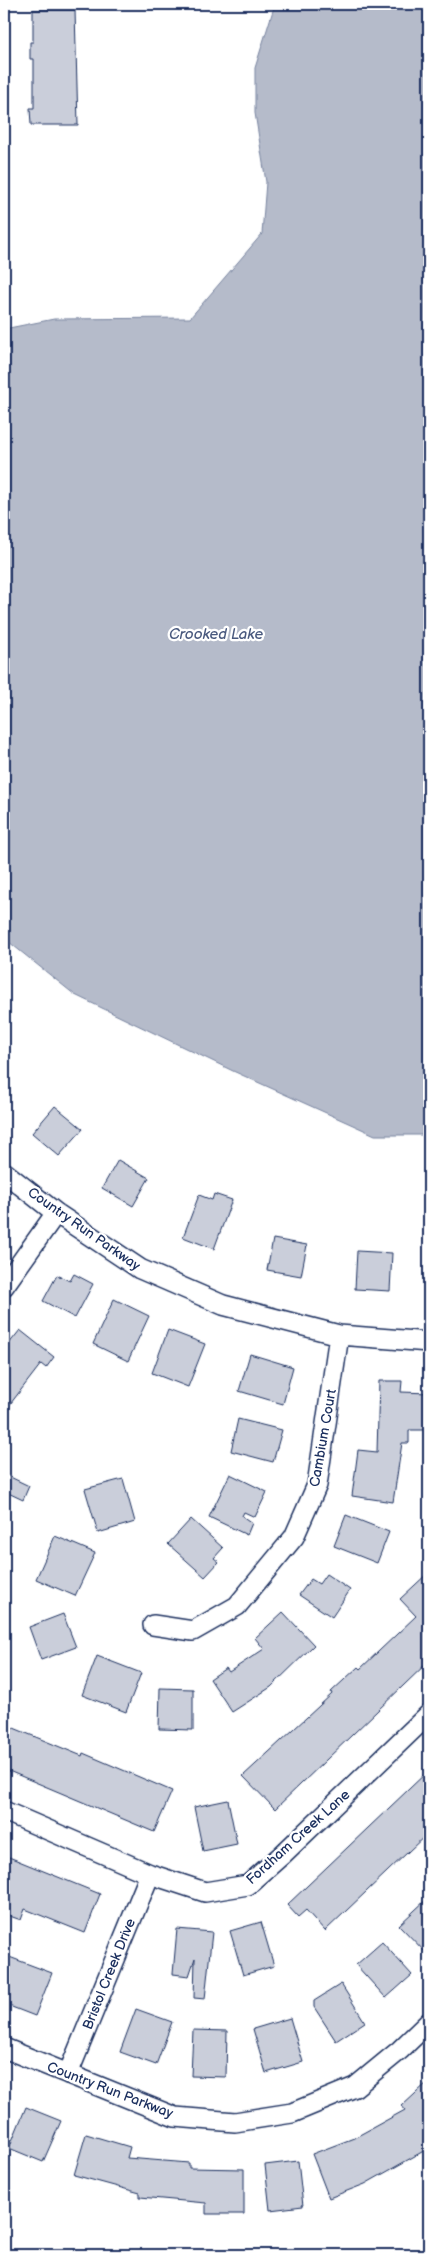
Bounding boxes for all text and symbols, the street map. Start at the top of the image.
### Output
water label: Crooked Lake [169,625,263,644]
street label: Country Run Parkway [24,1184,144,1275]
street label: Cambium Court [306,1387,340,1488]
street label: Fordham Creek Lane [243,1786,353,1888]
street label: Bristol Creek Drive [79,1916,139,2032]
street label: Country Run Parkway [45,2058,176,2122]

